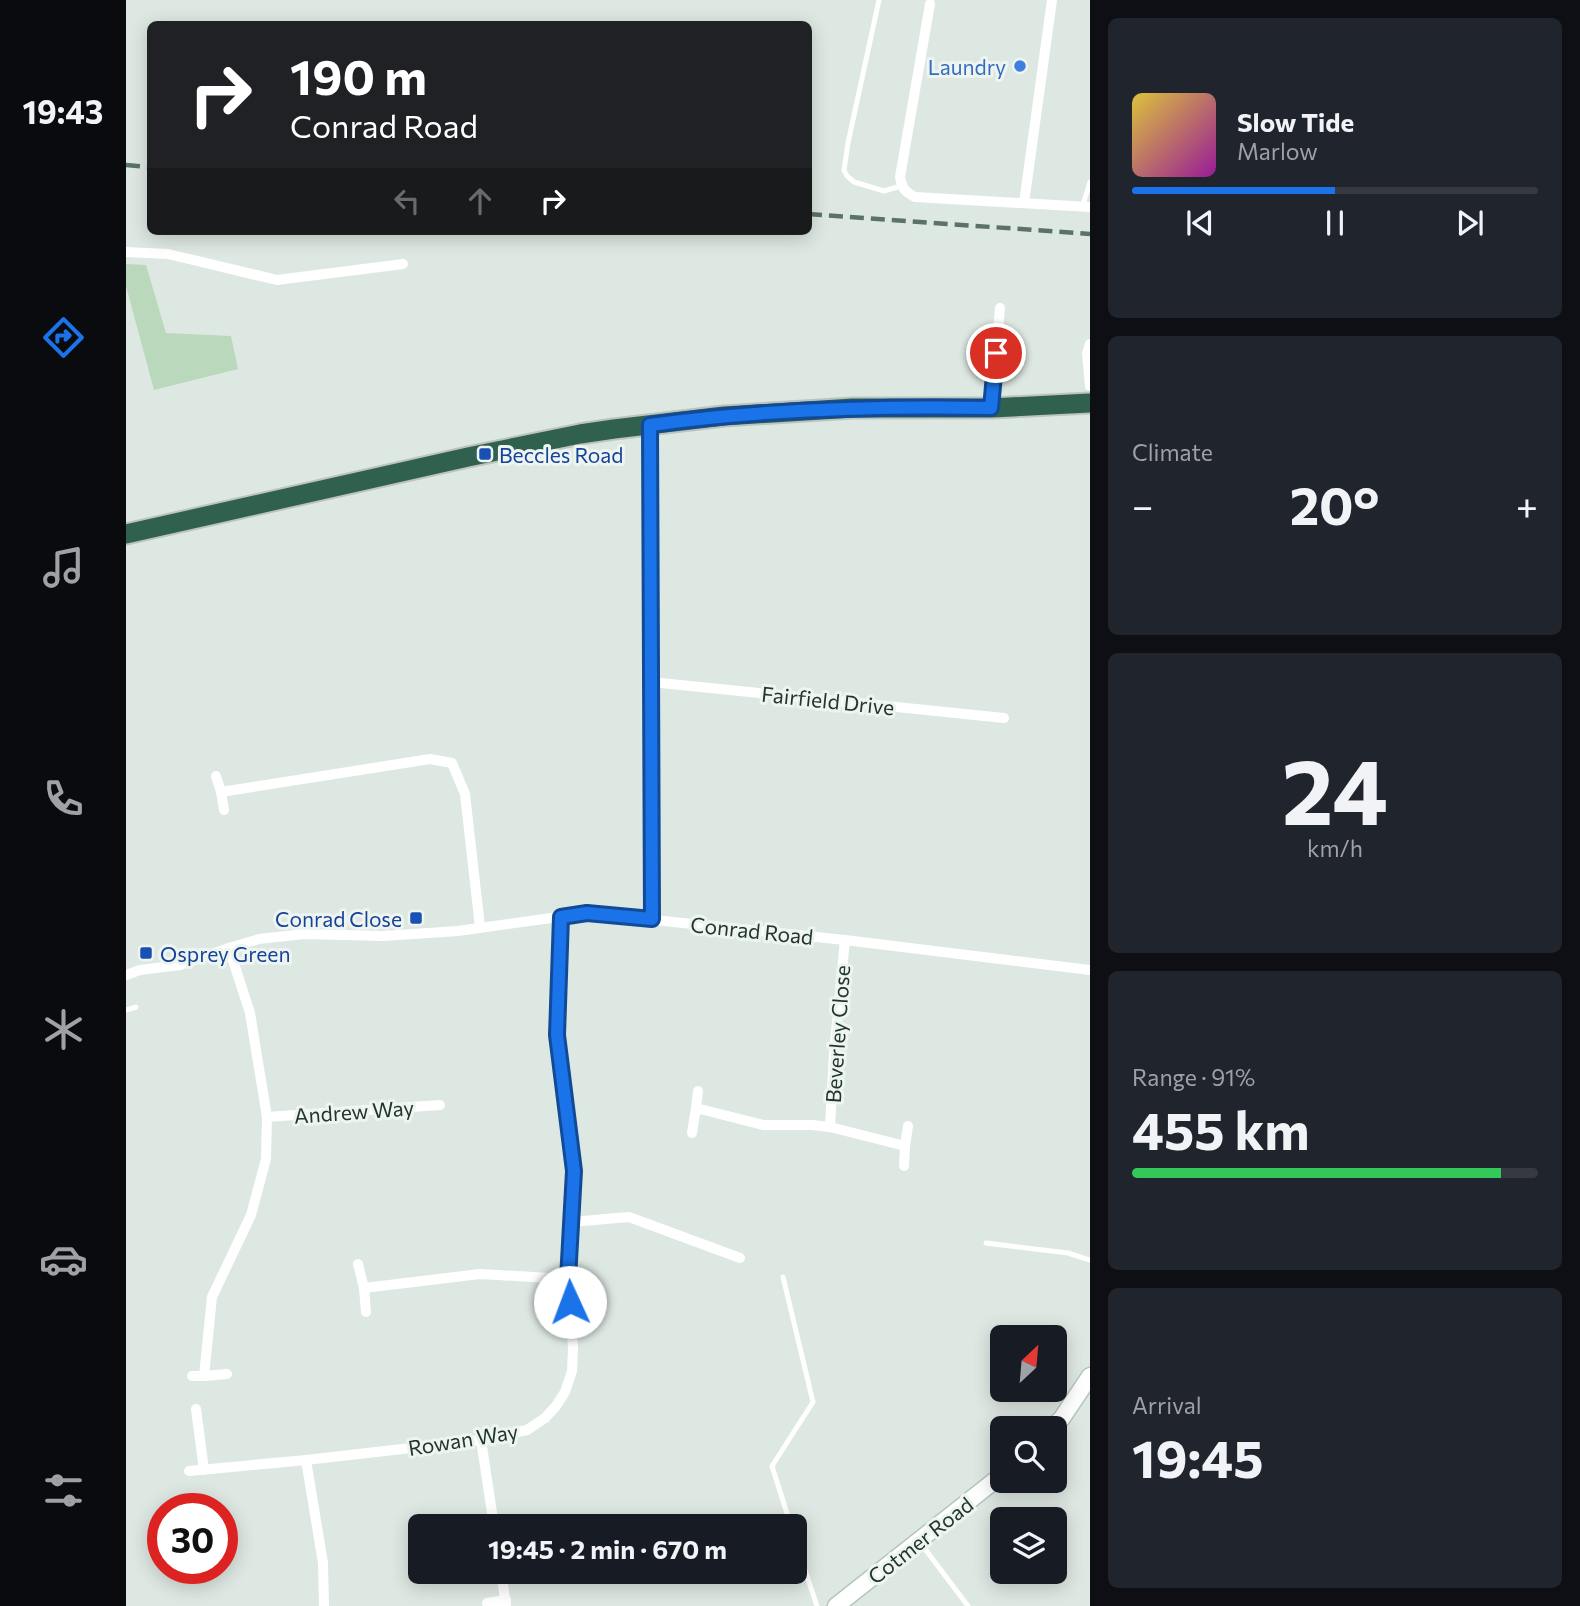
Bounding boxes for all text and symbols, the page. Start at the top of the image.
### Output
text: 190 m [290,45,427,105]
icon: right [175,49,266,140]
place label: Laundry [928,54,1006,79]
marker: Laundry [1012,58,1028,74]
text: 19:43 [23,91,103,131]
text: Conrad Road [290,105,478,145]
text: Slow Tide [1237,106,1354,137]
text: Marlow [1237,137,1318,165]
icon: left [388,182,426,220]
icon: ahead [461,182,499,220]
icon: right [534,182,572,220]
icon: previous [1181,204,1219,242]
icon: pause [1316,204,1354,242]
icon: next [1451,204,1489,242]
icon: directions [39,313,88,362]
pin [966,323,1026,383]
icon: arrive [977,334,1015,372]
text: Climate [1132,438,1213,466]
place label: Beccles Road [499,442,623,467]
marker: Beccles Road [477,446,493,462]
text: 20° [1290,472,1380,536]
text: − [1132,481,1154,528]
text: + [1516,481,1538,528]
icon: music [39,543,88,592]
street label: Fairfield Drive [760,681,896,719]
text: 24 [1282,732,1388,844]
icon: phone [39,774,88,823]
text: km/h [1307,834,1363,862]
place label: Conrad Close [275,906,402,931]
marker: Conrad Close [408,910,424,926]
street label: Conrad Road [689,911,815,949]
place label: Osprey Green [160,941,290,966]
marker: Osprey Green [138,945,154,961]
street label: Beverley Close [820,964,854,1104]
icon: climate [39,1005,88,1054]
text: Range · 91% [1132,1063,1255,1091]
street label: Andrew Way [293,1094,415,1128]
text: 455 km [1132,1097,1310,1161]
icon: car [39,1235,88,1284]
position arrow [533,1265,607,1339]
north arrow [990,1325,1068,1402]
map controls [990,1325,1067,1584]
text: Arrival [1132,1391,1202,1419]
button: search [990,1416,1067,1493]
street label: Rowan Way [406,1418,520,1460]
text: 19:45 [1132,1425,1264,1489]
icon: filters [39,1466,88,1515]
street label: Cotmer Road [863,1491,977,1589]
speed limit sign: 30 [147,1493,238,1584]
button: layers [990,1507,1067,1584]
text: 19:45 · 2 min · 670 m [488,1533,727,1564]

